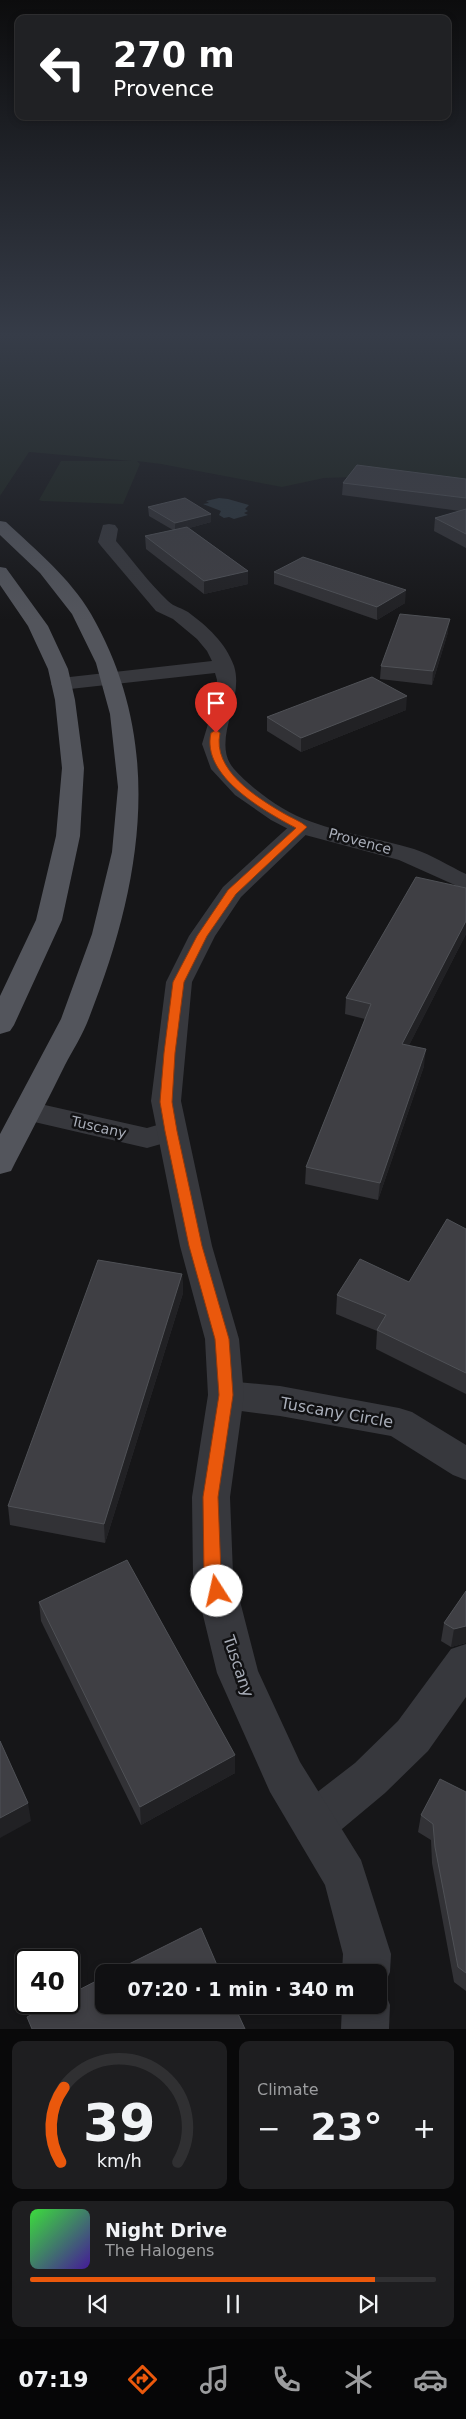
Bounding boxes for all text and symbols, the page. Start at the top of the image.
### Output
icon: left [30,35,95,100]
text: 270 m [113,35,235,75]
text: Provence [113,76,214,101]
pin [195,682,237,733]
icon: arrive [202,689,230,717]
street label: Provence [327,825,393,857]
street label: Tuscany [69,1113,128,1141]
street label: Tuscany Circle [278,1393,395,1432]
position arrow [190,1564,242,1616]
street label: Tuscany [219,1632,258,1700]
speed limit sign: 40 [15,1949,80,2014]
text: 07:20 · 1 min · 340 m [127,1978,355,2000]
text: Climate [257,2080,319,2099]
text: 39 [83,2093,156,2153]
text: 23° [311,2105,382,2149]
text: − [257,2112,280,2145]
text: + [413,2112,436,2145]
text: km/h [97,2150,142,2171]
text: Night Drive [105,2219,227,2241]
text: The Halogens [105,2241,214,2260]
icon: previous [84,2290,112,2318]
icon: pause [219,2290,247,2318]
icon: next [354,2290,382,2318]
icon: directions [125,2362,160,2397]
icon: music [197,2362,232,2397]
icon: phone [269,2362,304,2397]
icon: climate [341,2362,376,2397]
icon: car [413,2362,448,2397]
text: 07:19 [18,2367,88,2392]

